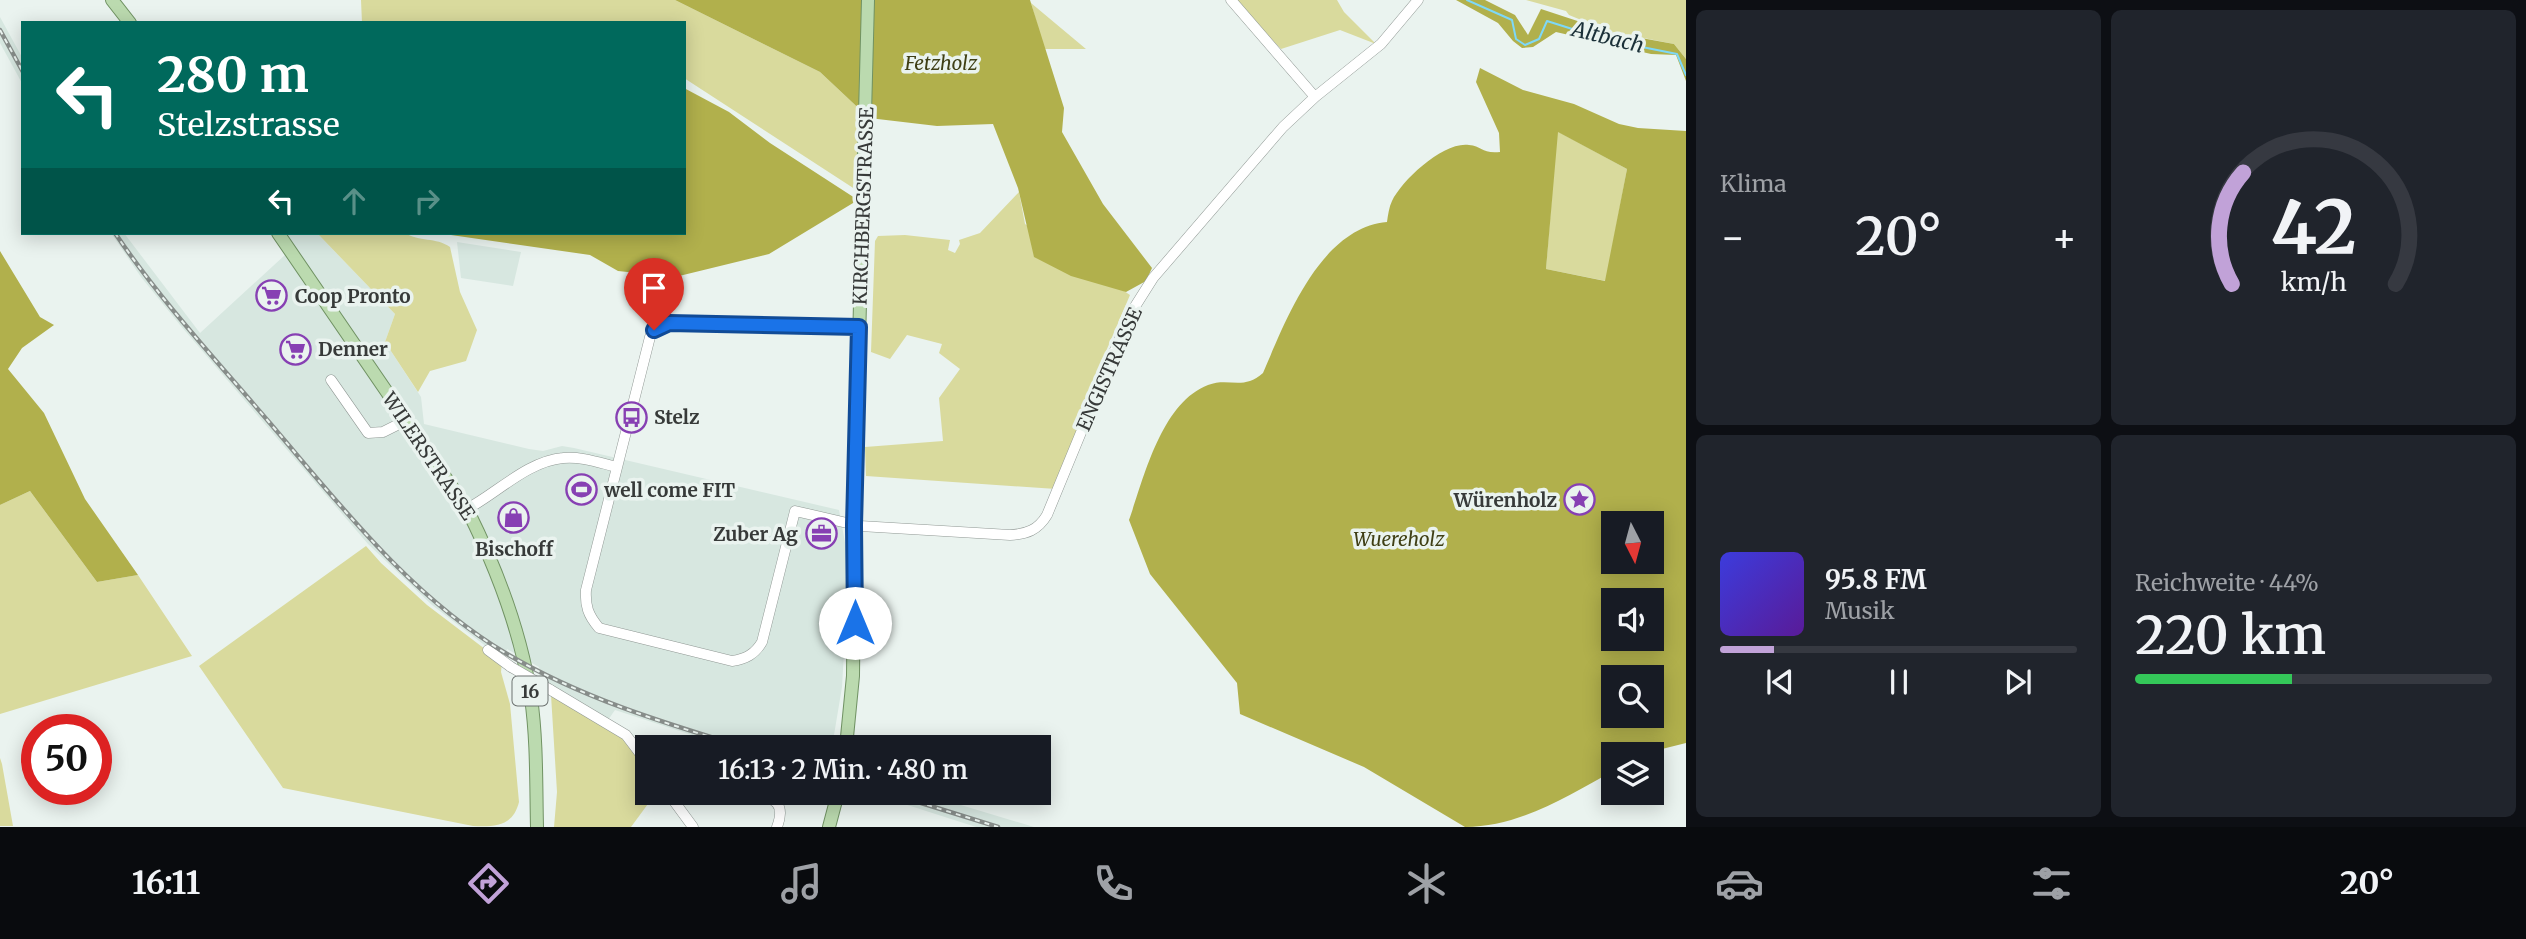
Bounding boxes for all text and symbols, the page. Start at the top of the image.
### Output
water label: Altbach [1567,15,1647,59]
text: 280 m [157,44,309,105]
icon: left [42,49,133,140]
park label: Fetzholz [904,51,978,75]
text: Stelzstrasse [157,105,340,145]
street label: KIRCHBERGSTRASSE [848,107,878,305]
text: Klima [1720,169,1787,198]
icon: left [262,182,300,220]
icon: ahead [335,182,373,220]
icon: right [408,182,446,220]
text: 42 [2270,182,2357,274]
text: 20° [1855,204,1942,269]
text: − [1720,214,1745,261]
text: + [2052,214,2077,261]
pin [624,258,684,330]
text: km/h [2280,265,2347,297]
icon: arrive [635,269,673,307]
supermarket icon: Coop Pronto [255,279,289,313]
place label: Coop Pronto [295,284,411,308]
street label: ENGISTRASSE [1071,303,1147,435]
supermarket icon: Denner [278,332,312,366]
place label: Denner [318,337,388,361]
street label: WILERSTRASSE [377,387,481,524]
bus stop icon: Stelz [614,400,648,434]
place label: Stelz [654,405,700,429]
sports icon: well come FIT [564,473,598,507]
place label: well come FIT [603,478,735,502]
place icon: Würenholz [1563,483,1597,517]
place label: Würenholz [1453,488,1558,512]
shop icon: Bischoff [497,501,531,535]
north arrow [1601,511,1664,574]
map controls [1601,511,1664,805]
office icon: Zuber Ag [804,517,838,551]
place label: Zuber Ag [713,522,798,546]
park label: Wuereholz [1353,527,1445,551]
place label: Bischoff [475,537,554,561]
text: 95.8 FM [1825,563,1927,596]
text: Reichweite · 44% [2135,568,2319,597]
position arrow [818,586,892,660]
button: sound [1601,588,1664,651]
text: Musik [1825,596,1895,625]
text: 220 km [2135,603,2326,668]
icon: previous [1761,663,1799,701]
icon: pause [1880,663,1918,701]
icon: next [1999,663,2037,701]
button: search [1601,665,1664,728]
road number: 16 [512,676,548,706]
speed limit sign: 50 [21,714,112,805]
button: layers [1601,742,1664,805]
text: 16:13 · 2 Min. · 480 m [718,753,968,786]
icon: directions [464,859,513,908]
icon: music [777,859,826,908]
icon: phone [1089,859,1138,908]
icon: climate [1402,859,1451,908]
icon: car [1715,859,1764,908]
icon: filters [2027,859,2076,908]
text: 16:11 [132,863,200,903]
text: 20° [2340,863,2394,903]

